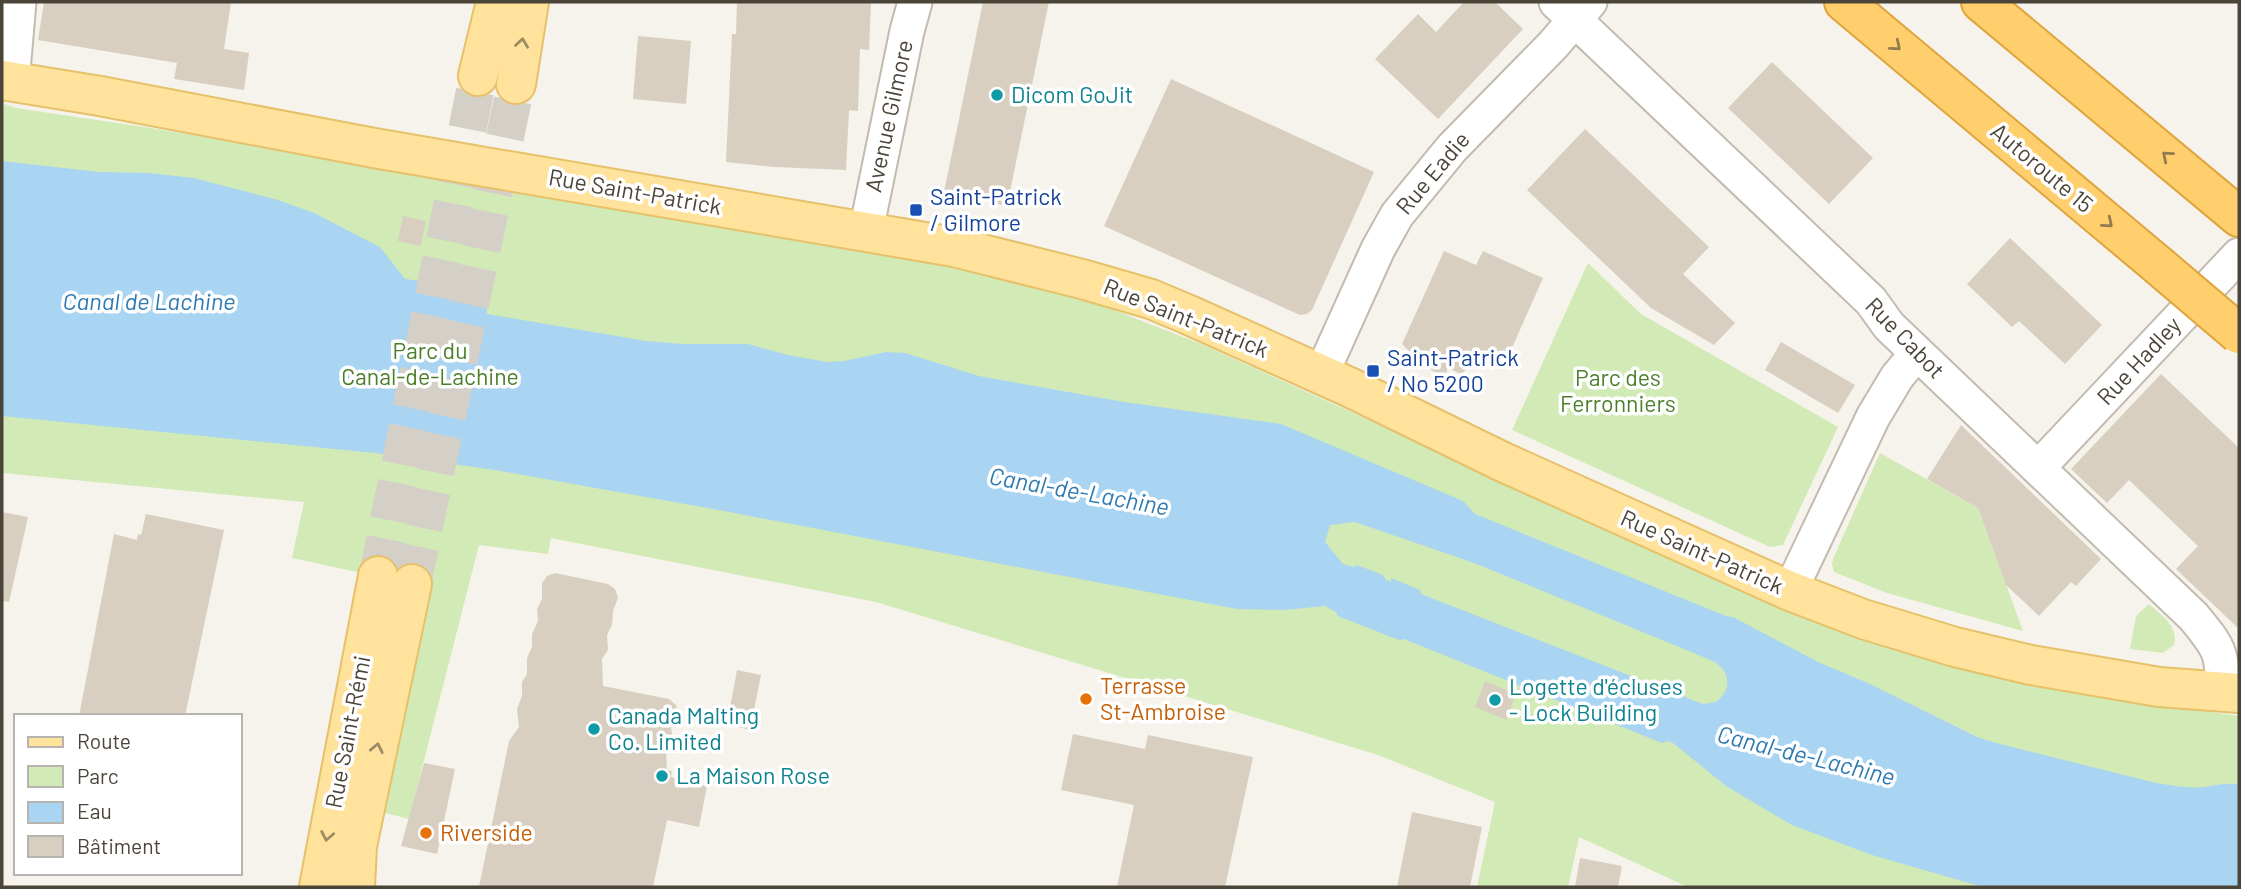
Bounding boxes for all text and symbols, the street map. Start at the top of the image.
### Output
one-way arrow [514,37,529,49]
street label: Avenue Gilmore [858,37,918,194]
one-way arrow [1888,37,1901,50]
place label: Dicom GoJit [1011,80,1133,108]
marker: Dicom GoJit [989,87,1005,103]
street label: Autoroute 15 [1986,116,2099,218]
street label: Rue Eadie [1389,125,1475,220]
one-way arrow [2163,152,2175,165]
street label: Rue Saint-Patrick [547,162,724,220]
place label: Saint-Patrick / Gilmore [930,182,1062,236]
marker: Saint-Patrick / Gilmore [908,202,924,218]
one-way arrow [2099,215,2112,227]
street label: Rue Saint-Patrick [1100,271,1273,363]
water label: Canal de Lachine [63,286,235,315]
street label: Rue Cabot [1860,291,1951,384]
street label: Rue Hadley [2090,310,2186,410]
park label: Parc du Canal-de-Lachine [341,336,519,390]
place label: Saint-Patrick / No 5200 [1387,343,1519,397]
marker: Saint-Patrick / No 5200 [1365,363,1381,379]
park label: Parc des Ferronniers [1560,363,1676,417]
water label: Canal-de-Lachine [987,460,1171,521]
street label: Rue Saint-Patrick [1617,503,1788,599]
street label: Rue Saint-Rémi [318,653,376,811]
place label: Terrasse St-Ambroise [1100,671,1226,725]
place label: Logette d'écluses - Lock Building [1509,672,1683,726]
marker: Terrasse St-Ambroise [1078,691,1094,707]
marker: Logette d'écluses - Lock Building [1487,692,1503,708]
place label: Canada Malting Co. Limited [608,701,759,755]
legend [14,714,242,875]
water label: Canal-de-Lachine [1715,718,1898,791]
marker: Canada Malting Co. Limited [586,721,602,737]
text: Route [77,728,131,753]
one-way arrow [369,742,384,754]
place label: La Maison Rose [676,761,830,789]
text: Parc [77,763,119,788]
marker: La Maison Rose [654,768,670,784]
text: Eau [77,798,112,823]
place label: Riverside [440,818,533,846]
marker: Riverside [418,825,434,841]
one-way arrow [321,830,336,842]
text: Bâtiment [77,833,161,858]

